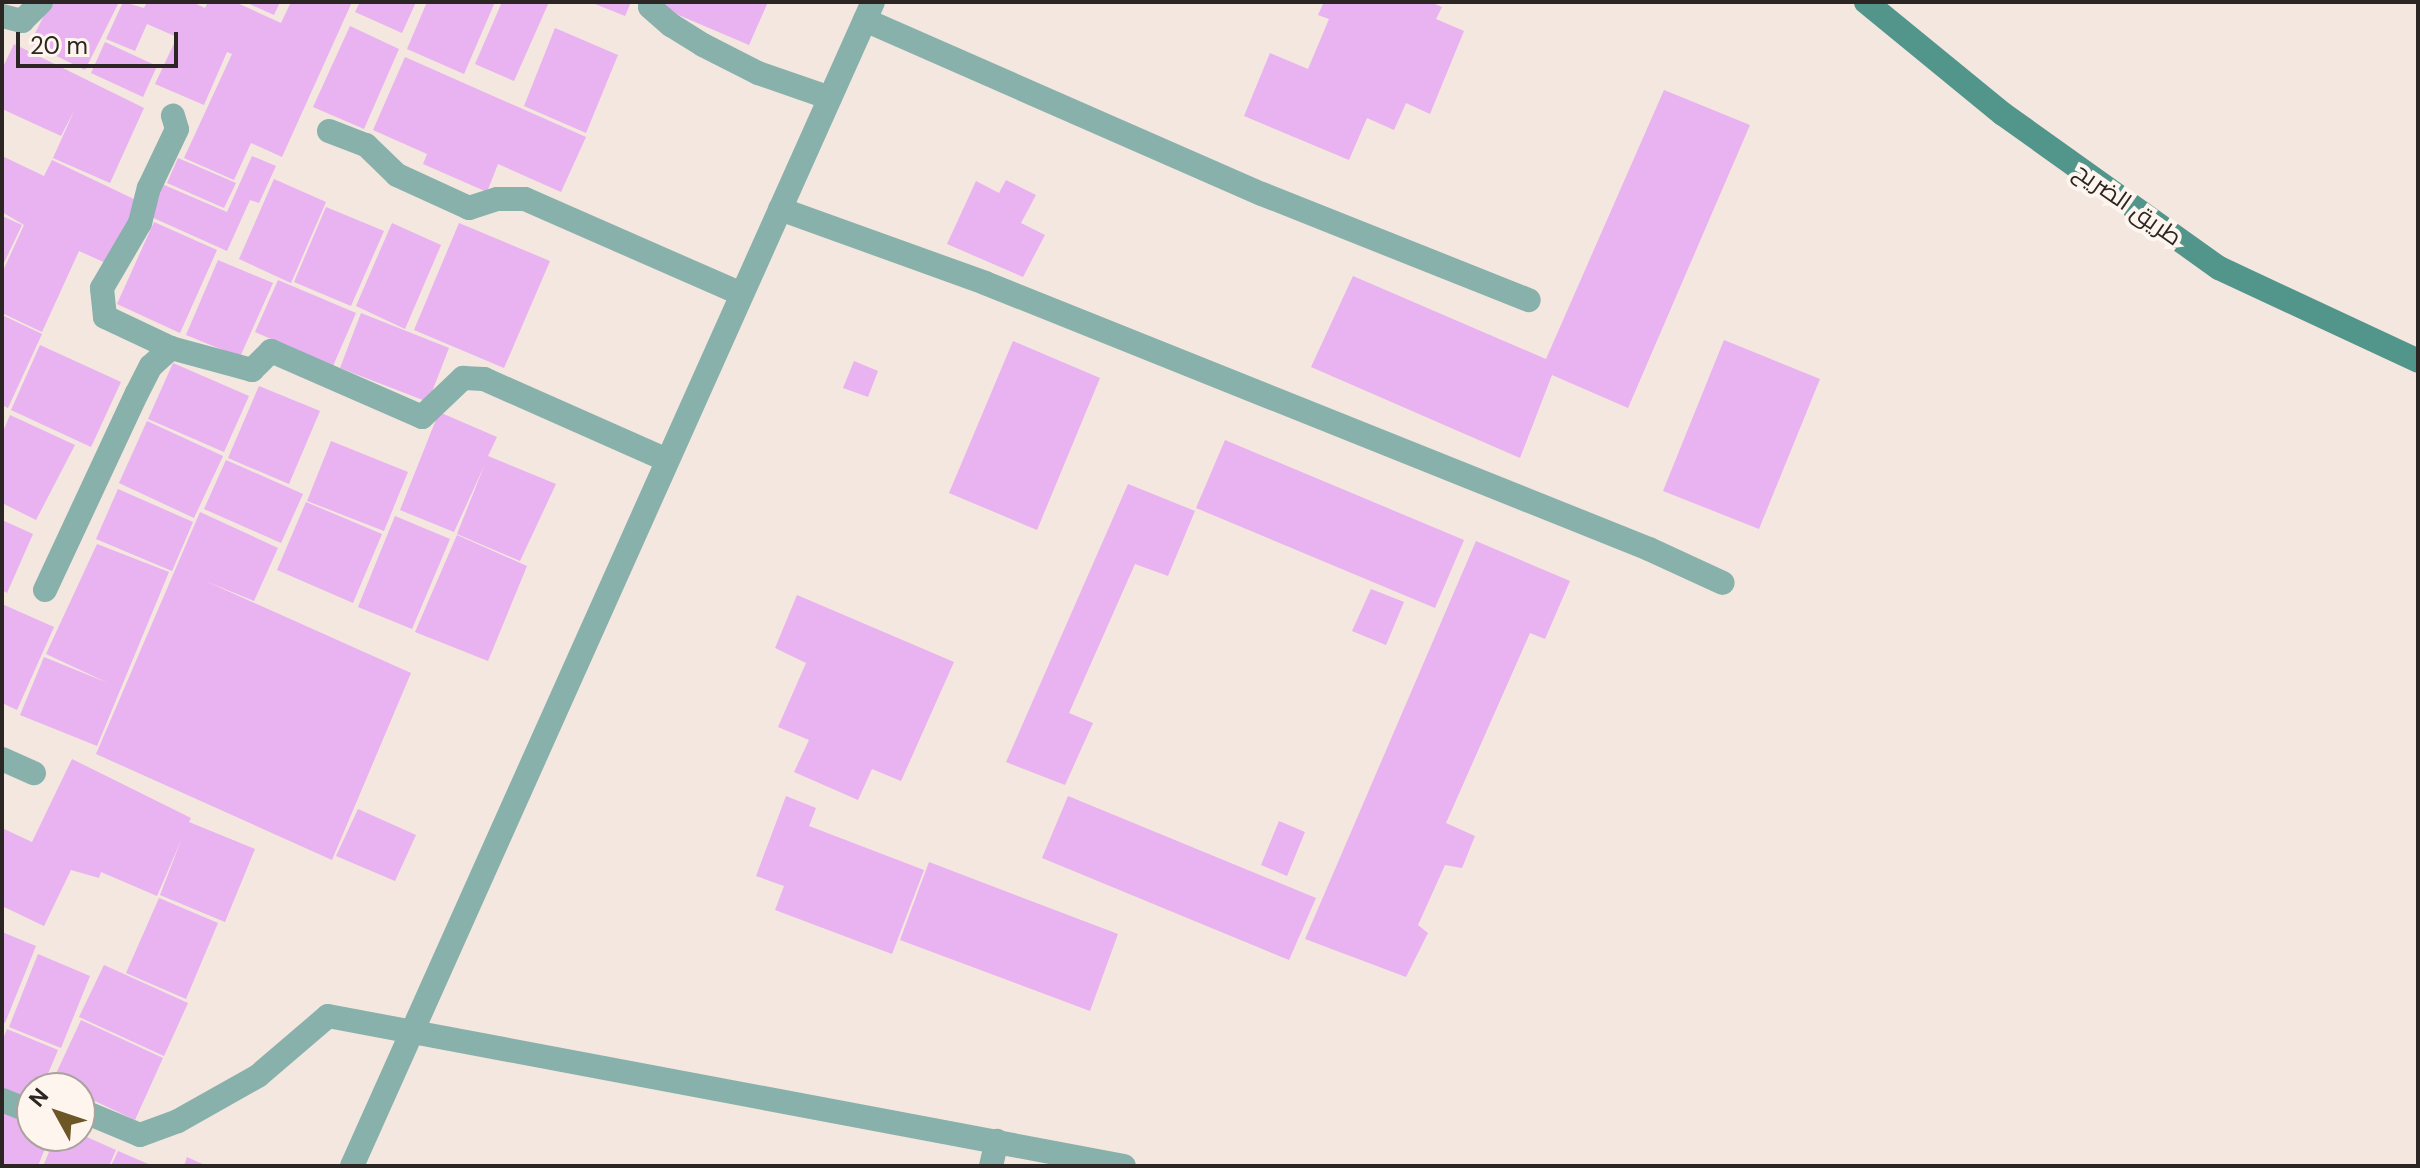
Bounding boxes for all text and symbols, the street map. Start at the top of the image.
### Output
scale bar [20,16,182,66]
text: 20 m [30,30,88,61]
street label: طريق الضريح [2069,156,2187,252]
north arrow [16,1072,96,1152]
text: N [22,1082,55,1113]

